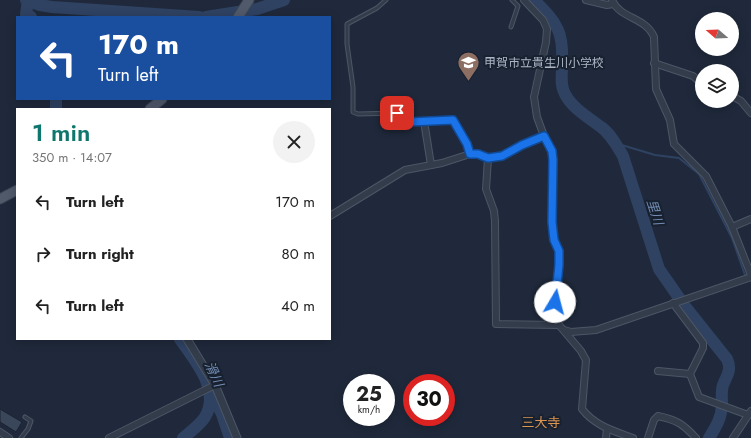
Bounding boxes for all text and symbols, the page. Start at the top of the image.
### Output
north arrow [695,12,739,56]
map controls [695,12,739,108]
text: 170 m [98,24,179,65]
icon: left [32,32,84,84]
school or university icon: 甲賀市立貴生川小学校 [456,50,482,83]
place label: 甲賀市立貴生川小学校 [484,54,604,72]
text: Turn left [98,62,158,88]
button: layers [695,64,739,108]
pin [380,96,414,130]
icon: arrive [386,102,408,124]
text: 1 min [32,115,90,150]
button: close [273,121,315,163]
text: 350 m · 14:07 [32,148,112,167]
icon: left [32,191,54,213]
text: Turn left [66,191,124,213]
text: 170 m [275,191,315,213]
water label: 里川 [642,197,669,229]
icon: right [32,243,54,265]
text: Turn right [66,243,134,265]
text: 80 m [282,243,315,265]
position arrow [534,281,576,323]
icon: left [32,295,54,317]
text: Turn left [66,295,124,317]
text: 40 m [281,295,315,317]
water label: 滑川 [200,358,229,392]
speed limit sign: 30 [403,374,455,426]
text: 25 [356,380,382,409]
text: km/h [358,402,380,417]
district label: 三大寺 [521,413,561,432]

